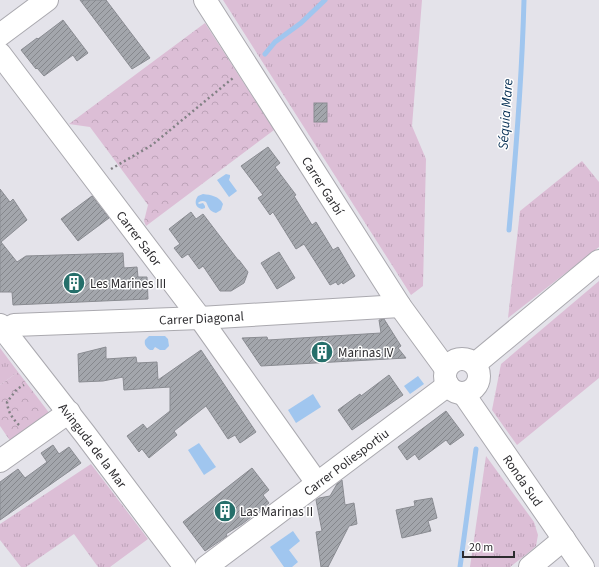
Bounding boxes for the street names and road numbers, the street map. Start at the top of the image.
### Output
street label: Carrer Garbí [297,153,348,219]
street label: Carrer Safor [112,207,166,271]
street label: Carrer Diagonal [159,307,244,330]
street label: Avinguda de la Mar [54,399,131,492]
street label: Carrer Poliesportiu [300,425,393,501]
street label: Ronda Sud [498,451,547,510]

